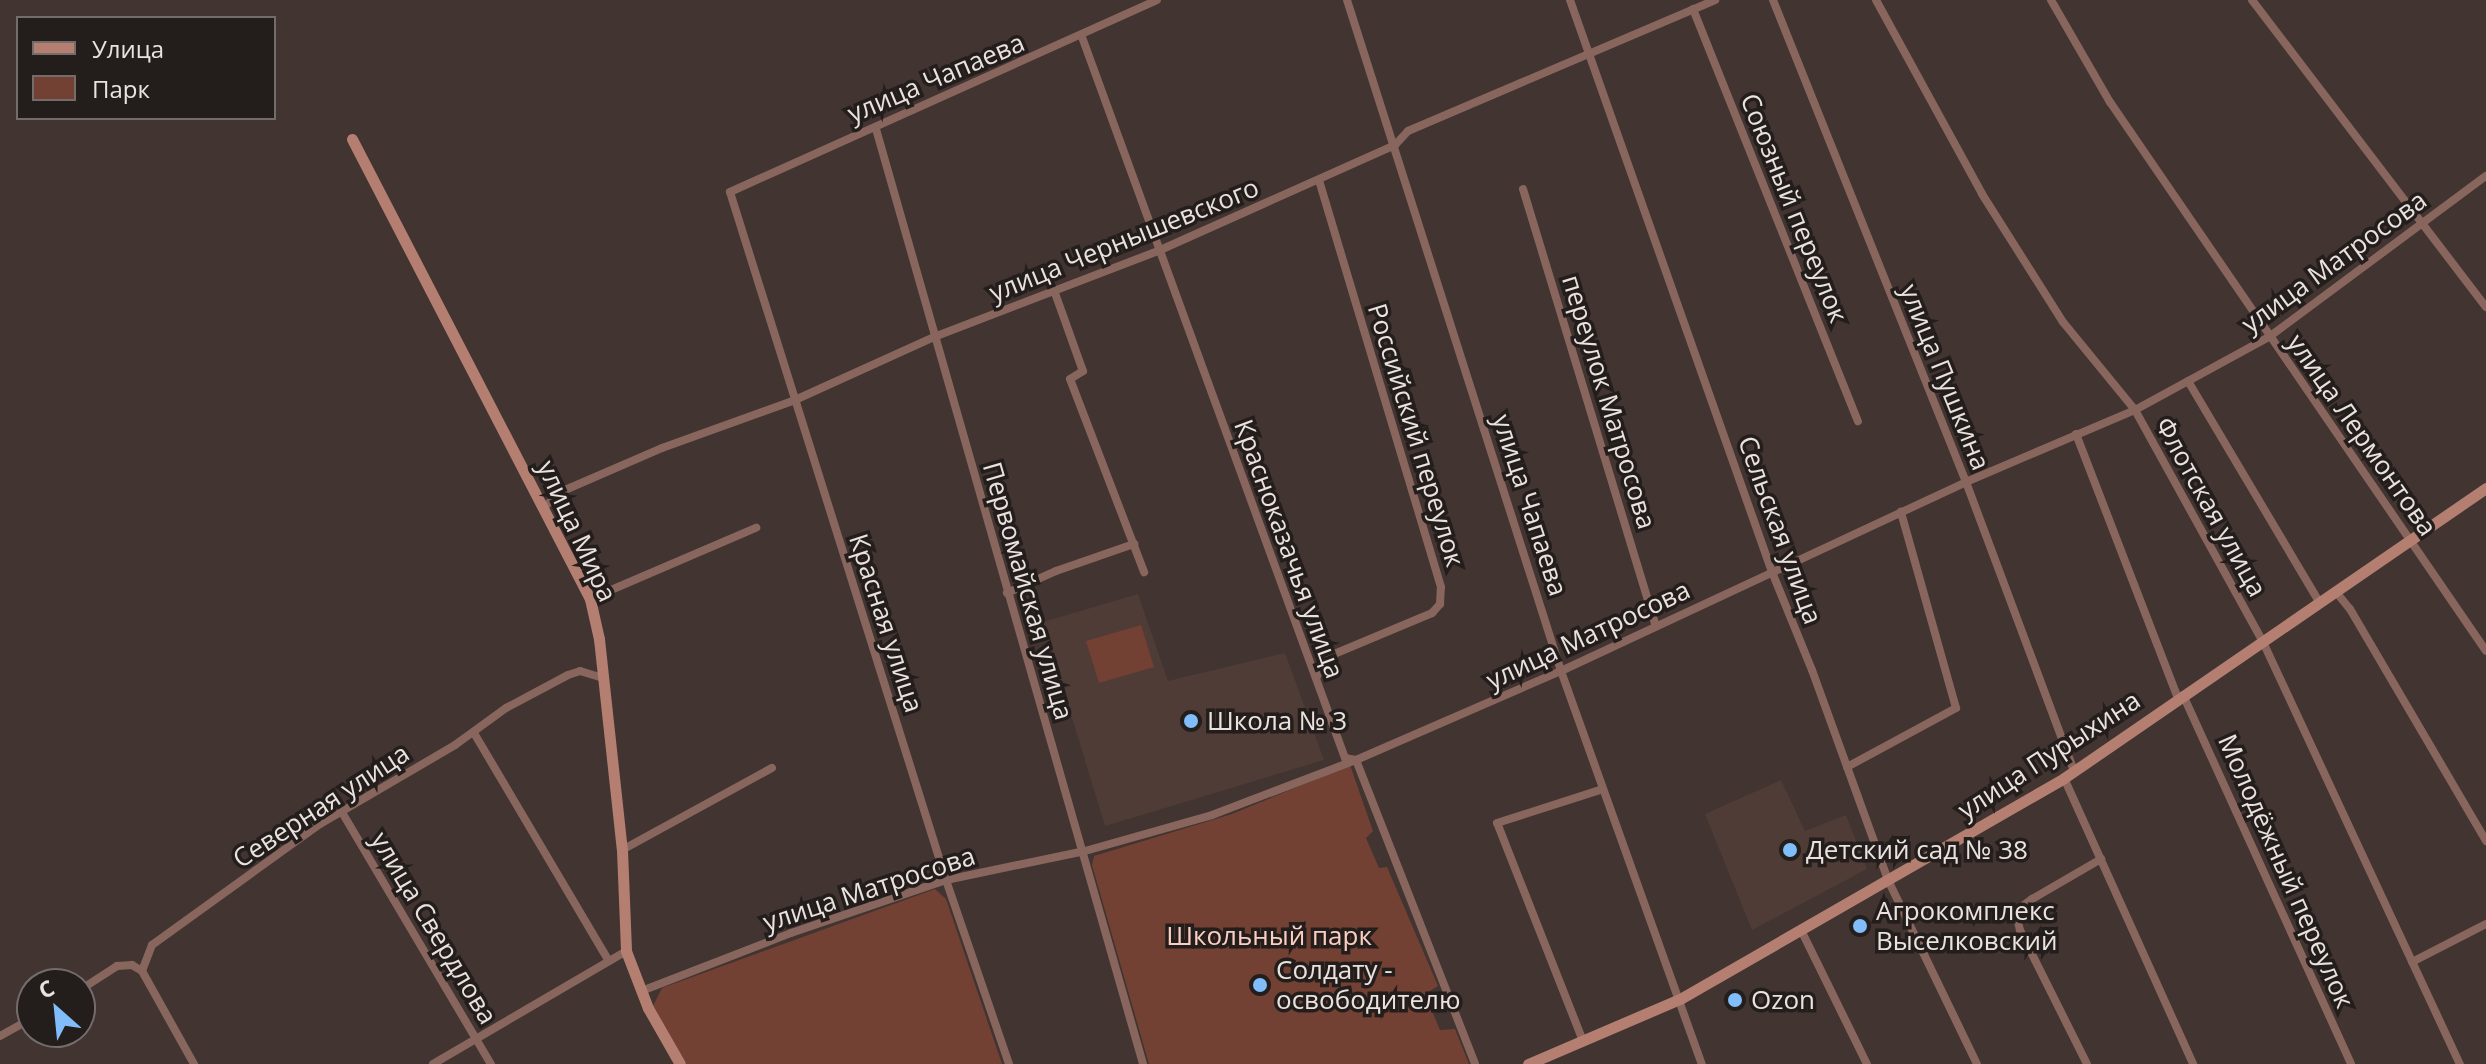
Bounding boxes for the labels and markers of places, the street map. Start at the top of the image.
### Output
place label: Школа № 3 [1207,705,1347,737]
marker: Школа № 3 [1182,712,1200,730]
place label: Детский сад № 38 [1806,834,2028,866]
marker: Детский сад № 38 [1781,841,1799,859]
place label: Агрокомплекс Выселковский [1876,895,2058,956]
marker: Агрокомплекс Выселковский [1851,917,1869,935]
place label: Солдату - освободителю [1276,954,1461,1016]
marker: Солдату - освободителю [1251,976,1269,994]
place label: Ozon [1751,984,1815,1016]
marker: Ozon [1726,991,1744,1009]

